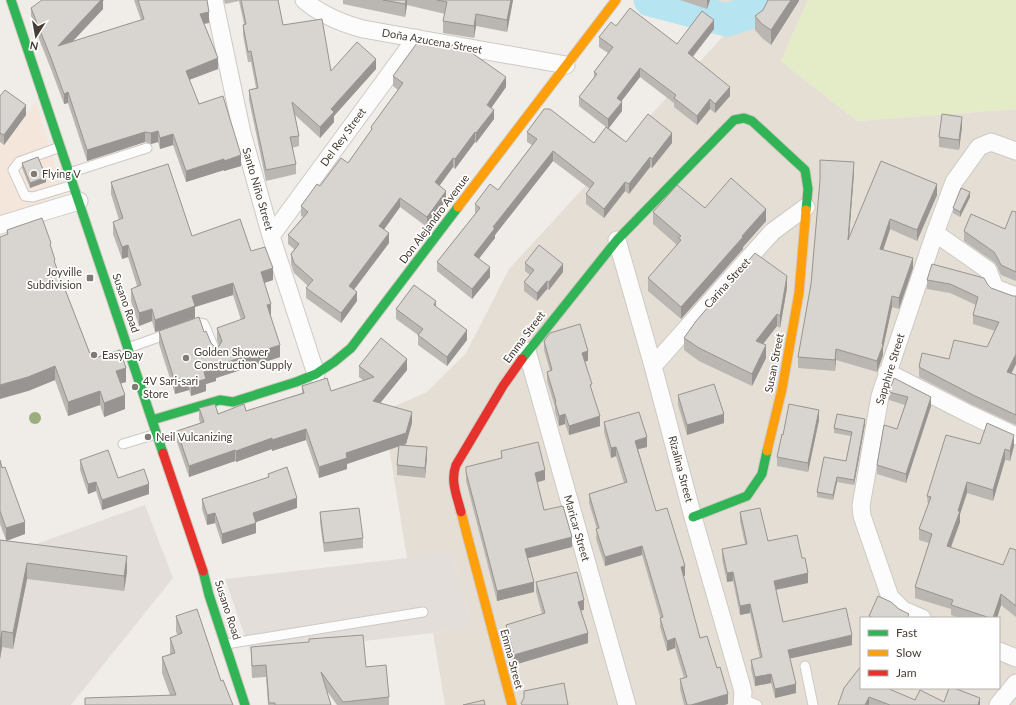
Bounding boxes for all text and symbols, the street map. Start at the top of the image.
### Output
north arrow [16,16,56,56]
street label: Doña Azucena Street [381,25,483,56]
text: N [29,39,39,53]
street label: Del Rey Street [317,105,368,168]
street label: Santo Niño Street [240,146,277,232]
place label: Flying V [42,167,81,180]
marker: Flying V [29,169,39,179]
street label: Don Alejandro Avenue [396,171,471,266]
street label: Carina Street [701,255,753,310]
place label: Joyville Subdivision [27,265,82,291]
street label: Susano Road [110,271,143,334]
marker: Joyville Subdivision [85,273,95,283]
street label: Emma Street [500,308,547,365]
street label: Susan Street [761,332,786,394]
street label: Sapphire Street [873,332,907,406]
place label: Golden Shower Construction Supply [194,345,293,371]
place label: EasyDay [102,348,144,361]
marker: EasyDay [89,350,99,360]
marker: Golden Shower Construction Supply [181,353,191,363]
place label: 4V Sari-sari Store [143,374,199,400]
marker: 4V Sari-sari Store [130,382,140,392]
place label: Neil Vulcanizing [156,430,233,443]
marker: Neil Vulcanizing [143,432,153,442]
street label: Rizalina Street [666,434,697,504]
street label: Maricar Street [562,493,593,563]
street label: Susano Road [213,578,244,641]
legend [860,617,1000,689]
text: Fast [896,625,918,640]
street label: Emma Street [498,627,527,690]
text: Slow [896,645,922,660]
text: Jam [896,665,917,680]

